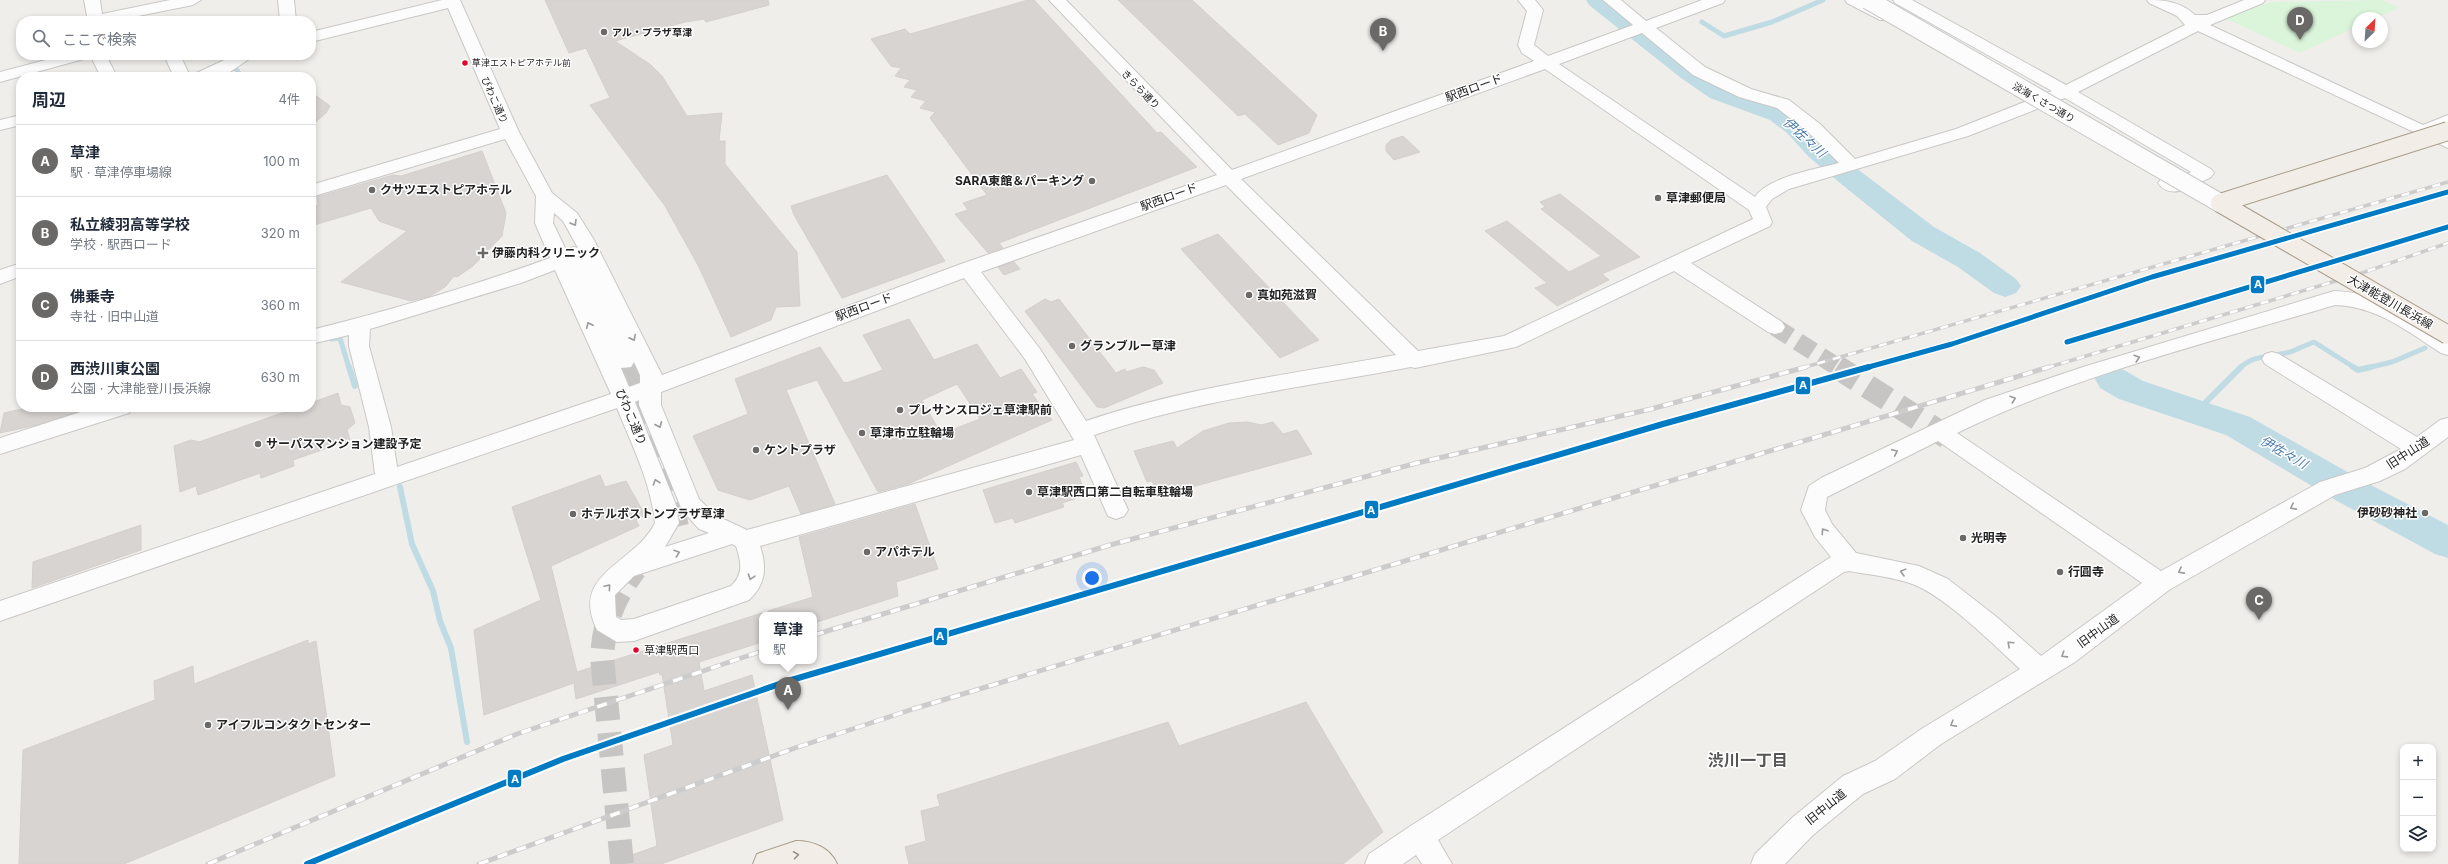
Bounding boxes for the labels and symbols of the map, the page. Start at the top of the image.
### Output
pin: D [2287,7,2313,40]
north arrow [2352,12,2388,48]
pin: B [1370,18,1396,51]
place label: アル・プラザ草津 [612,26,692,38]
marker: アル・プラザ草津 [599,27,609,37]
place label: 草津エストピアホテル前 [472,57,571,68]
marker: 草津エストピアホテル前 [460,58,470,68]
street label: きらら通り [1119,67,1163,111]
street label: 駅西ロード [1443,70,1505,105]
street label: びわこ通り [479,75,511,125]
street label: 淡海くさつ通り [2011,79,2077,125]
water label: 伊佐々川 [1780,114,1831,162]
place label: SARA東館＆パーキング [955,173,1084,188]
marker: SARA東館＆パーキング [1087,176,1097,186]
street label: 駅西ロード [1138,179,1200,214]
place label: クサツエストピアホテル [380,182,512,197]
marker: クサツエストピアホテル [367,185,377,195]
place label: 草津郵便局 [1666,190,1726,205]
marker: 草津郵便局 [1653,193,1663,203]
one-way arrow [569,219,576,226]
place label: 伊藤内科クリニック [492,245,600,260]
marker: 伊藤内科クリニック [477,247,489,259]
street label: 大津能登川長浜線 [2345,271,2436,332]
line badge: A [2250,275,2265,294]
text: A [2254,277,2262,291]
place label: 真如苑滋賀 [1257,287,1317,302]
street label: 駅西ロード [833,289,895,324]
marker: 真如苑滋賀 [1244,290,1254,300]
one-way arrow [586,321,594,329]
one-way arrow [628,334,636,342]
place label: グランブルー草津 [1080,338,1176,353]
marker: グランブルー草津 [1067,341,1077,351]
one-way arrow [2133,354,2140,363]
line badge: A [1795,376,1811,395]
text: A [1799,378,1807,392]
street label: びわこ通り [613,386,650,447]
one-way arrow [2010,396,2017,404]
place label: プレサンスロジェ草津駅前 [908,402,1052,417]
marker: プレサンスロジェ草津駅前 [895,405,905,415]
one-way arrow [654,420,662,428]
place label: 草津市立駐輪場 [870,425,954,440]
marker: 草津市立駐輪場 [857,428,867,438]
water label: 伊佐々川 [2257,432,2312,473]
street label: 旧中山道 [2384,433,2432,472]
place label: サーパスマンション建設予定 [266,436,422,451]
marker: サーパスマンション建設予定 [253,439,263,449]
place label: ケントプラザ [764,442,836,457]
marker: ケントプラザ [751,445,761,455]
one-way arrow [1890,449,1898,457]
one-way arrow [653,479,661,486]
place label: 草津駅西口第二自転車駐輪場 [1037,484,1193,499]
marker: 草津駅西口第二自転車駐輪場 [1024,487,1034,497]
line badge: A [1364,500,1379,519]
one-way arrow [2290,502,2297,509]
text: A [1367,503,1375,517]
place label: 伊砂砂神社 [2357,505,2417,520]
place label: ホテルボストンプラザ草津 [581,506,725,521]
marker: 伊砂砂神社 [2420,508,2430,518]
marker: ホテルボストンプラザ草津 [568,509,578,519]
one-way arrow [1822,528,1829,535]
place label: 光明寺 [1971,530,2007,545]
marker: 光明寺 [1958,533,1968,543]
place label: アパホテル [875,544,935,559]
marker: アパホテル [862,547,872,557]
one-way arrow [673,549,680,557]
place label: 行圓寺 [2068,564,2104,579]
marker: 行圓寺 [2055,567,2065,577]
one-way arrow [2177,567,2185,574]
your location [1082,568,1102,588]
one-way arrow [1900,568,1906,576]
one-way arrow [748,574,756,581]
one-way arrow [603,584,610,591]
pin: C [2246,587,2272,620]
street label: 旧中山道 [2074,610,2122,651]
line badge: A [933,627,948,646]
text: A [936,629,944,643]
one-way arrow [2007,642,2014,649]
place label: 草津駅西口 [644,643,699,657]
marker: 草津駅西口 [631,645,641,655]
one-way arrow [2061,650,2068,658]
pin: A [775,677,801,710]
place label: アイフルコンタクトセンター [216,717,371,732]
one-way arrow [1950,719,1957,726]
marker: アイフルコンタクトセンター [203,720,213,730]
district label: 渋川一丁目 [1708,750,1788,770]
line badge: A [507,769,522,788]
text: A [511,772,519,786]
street label: 旧中山道 [1802,786,1849,828]
one-way arrow [793,851,799,860]

